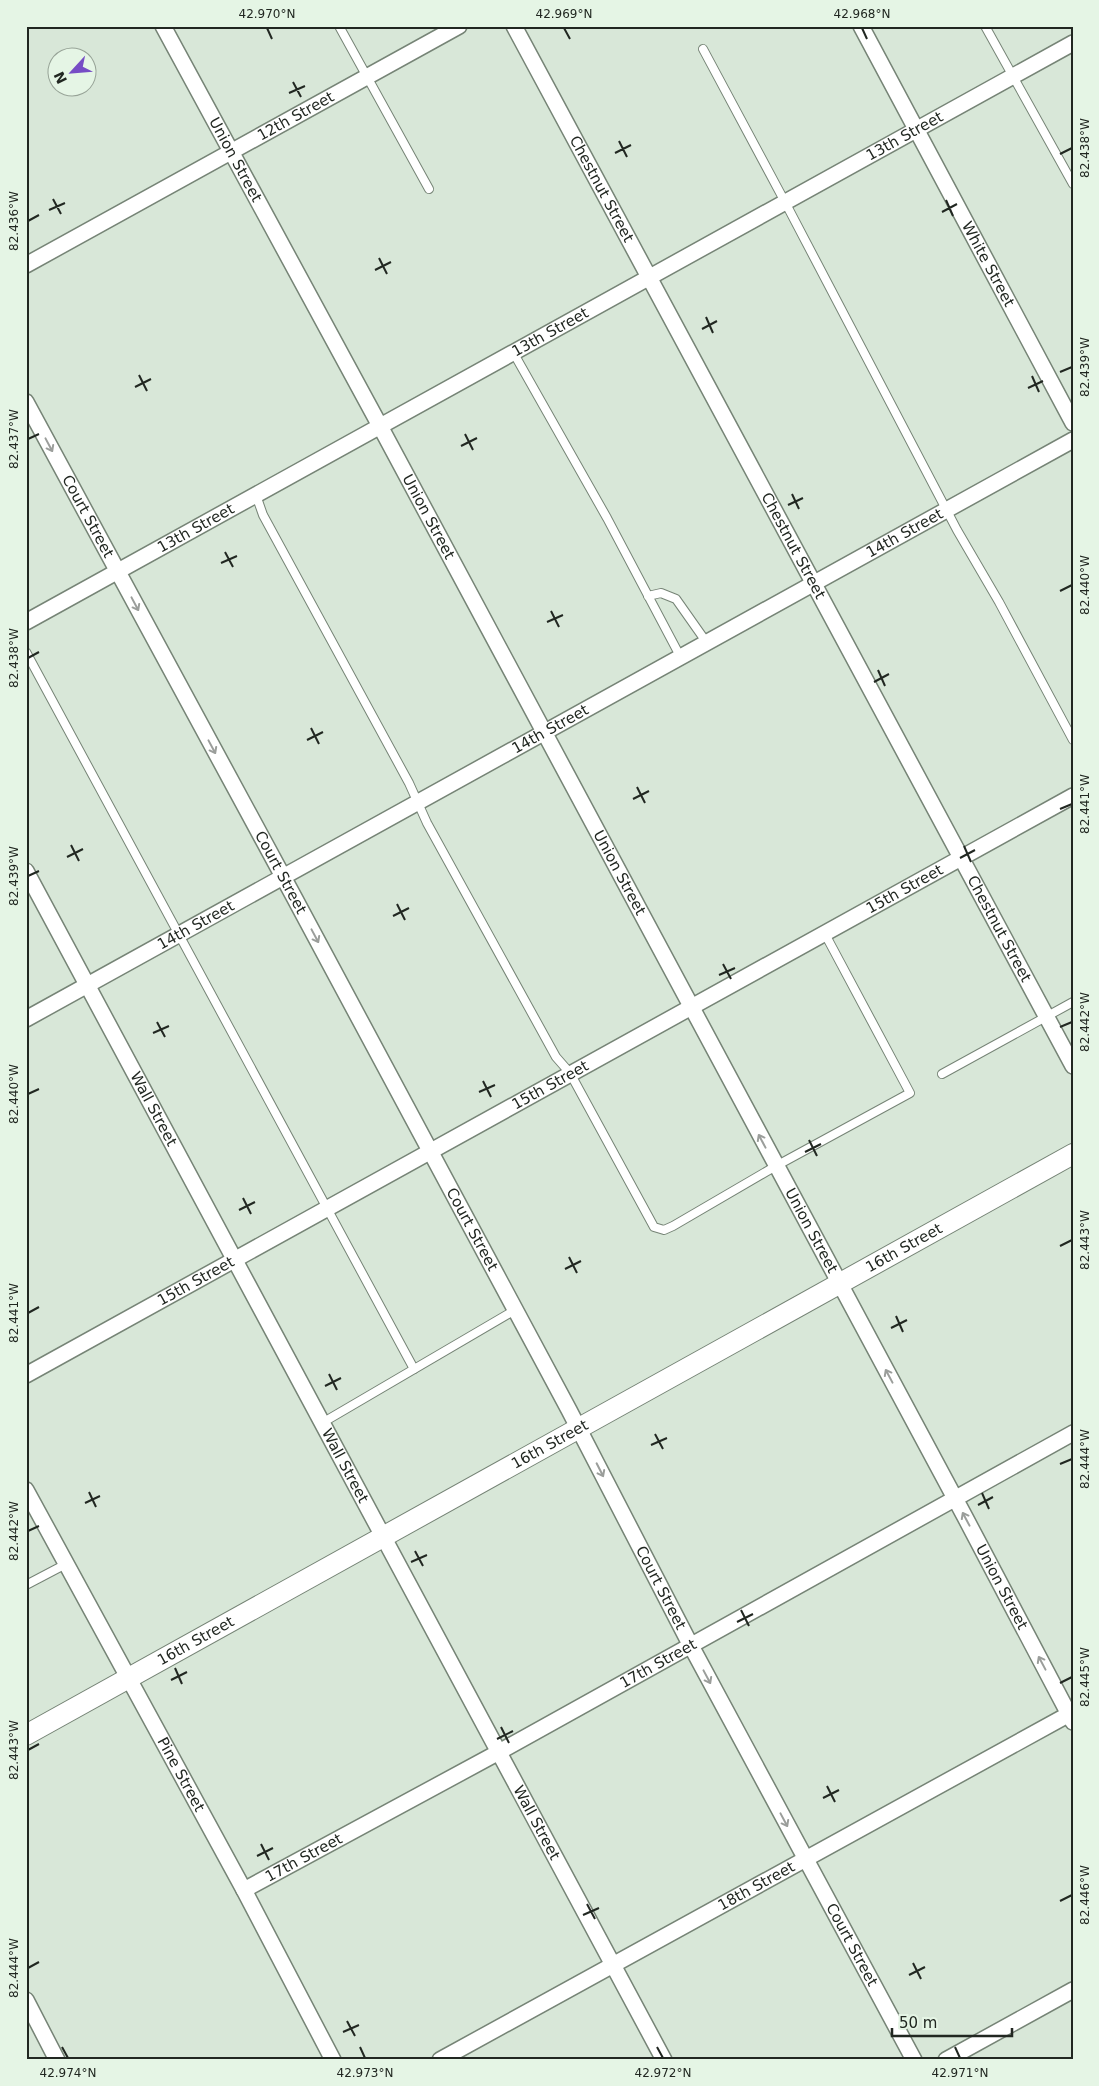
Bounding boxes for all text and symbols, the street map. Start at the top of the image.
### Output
text: 42.970°N [239,7,295,21]
text: 42.969°N [536,7,592,21]
text: 42.968°N [834,7,890,21]
north arrow [48,48,98,98]
text: N [51,69,70,86]
street label: 12th Street [254,88,337,145]
street label: 13th Street [863,108,946,165]
street label: Union Street [205,114,266,205]
text: 82.438°W [1078,118,1092,178]
street label: Chestnut Street [566,133,638,245]
text: 82.436°W [7,191,21,251]
street label: White Street [958,218,1018,310]
street label: 13th Street [509,304,592,361]
text: 82.439°W [1078,337,1092,397]
text: 82.437°W [7,409,21,469]
one-way arrow [45,438,55,452]
street label: Union Street [399,471,459,562]
street label: Court Street [58,472,118,561]
street label: Chestnut Street [757,489,829,602]
street label: 13th Street [154,500,237,557]
street label: 14th Street [863,505,946,562]
text: 82.440°W [1078,555,1092,615]
one-way arrow [130,596,140,611]
text: 82.438°W [7,628,21,688]
street label: 14th Street [509,701,592,758]
one-way arrow [208,739,217,754]
text: 82.441°W [1078,774,1092,834]
street label: Union Street [589,827,650,918]
street label: Court Street [251,828,310,917]
text: 82.439°W [7,846,21,906]
street label: 15th Street [863,861,946,918]
street label: Chestnut Street [963,872,1035,985]
street label: 14th Street [154,897,237,954]
one-way arrow [310,928,320,943]
text: 82.442°W [1078,992,1092,1052]
street label: 15th Street [509,1057,592,1114]
text: 82.440°W [7,1064,21,1124]
street label: Wall Street [126,1069,181,1149]
one-way arrow [757,1134,766,1149]
street label: Court Street [443,1185,502,1274]
street label: Union Street [781,1185,842,1276]
text: 82.443°W [1078,1210,1092,1270]
street label: 16th Street [862,1219,945,1276]
street label: 15th Street [154,1253,237,1310]
text: 82.441°W [7,1283,21,1343]
one-way arrow [884,1369,894,1384]
street label: 16th Street [508,1416,591,1473]
street label: Wall Street [318,1425,372,1506]
text: 82.444°W [1078,1429,1092,1489]
one-way arrow [595,1463,605,1478]
text: 82.442°W [7,1501,21,1561]
one-way arrow [961,1512,971,1527]
street label: Union Street [972,1541,1032,1633]
street label: Court Street [632,1543,690,1633]
street label: 16th Street [154,1612,237,1669]
street label: 17th Street [617,1635,700,1692]
text: 82.445°W [1078,1647,1092,1707]
one-way arrow [1037,1656,1046,1671]
one-way arrow [703,1669,713,1683]
text: 82.443°W [7,1720,21,1780]
street label: Pine Street [154,1734,209,1815]
street label: Wall Street [509,1782,564,1863]
one-way arrow [779,1812,789,1827]
street label: 17th Street [262,1829,346,1886]
street label: 18th Street [715,1858,798,1914]
text: 82.446°W [1078,1865,1092,1925]
street label: Court Street [822,1900,882,1989]
text: 82.444°W [7,1938,21,1998]
scale bar [892,2006,1012,2038]
text: 50 m [899,2014,937,2032]
text: 42.974°N [40,2066,96,2080]
text: 42.973°N [337,2066,393,2080]
text: 42.972°N [635,2066,691,2080]
text: 42.971°N [932,2066,988,2080]

